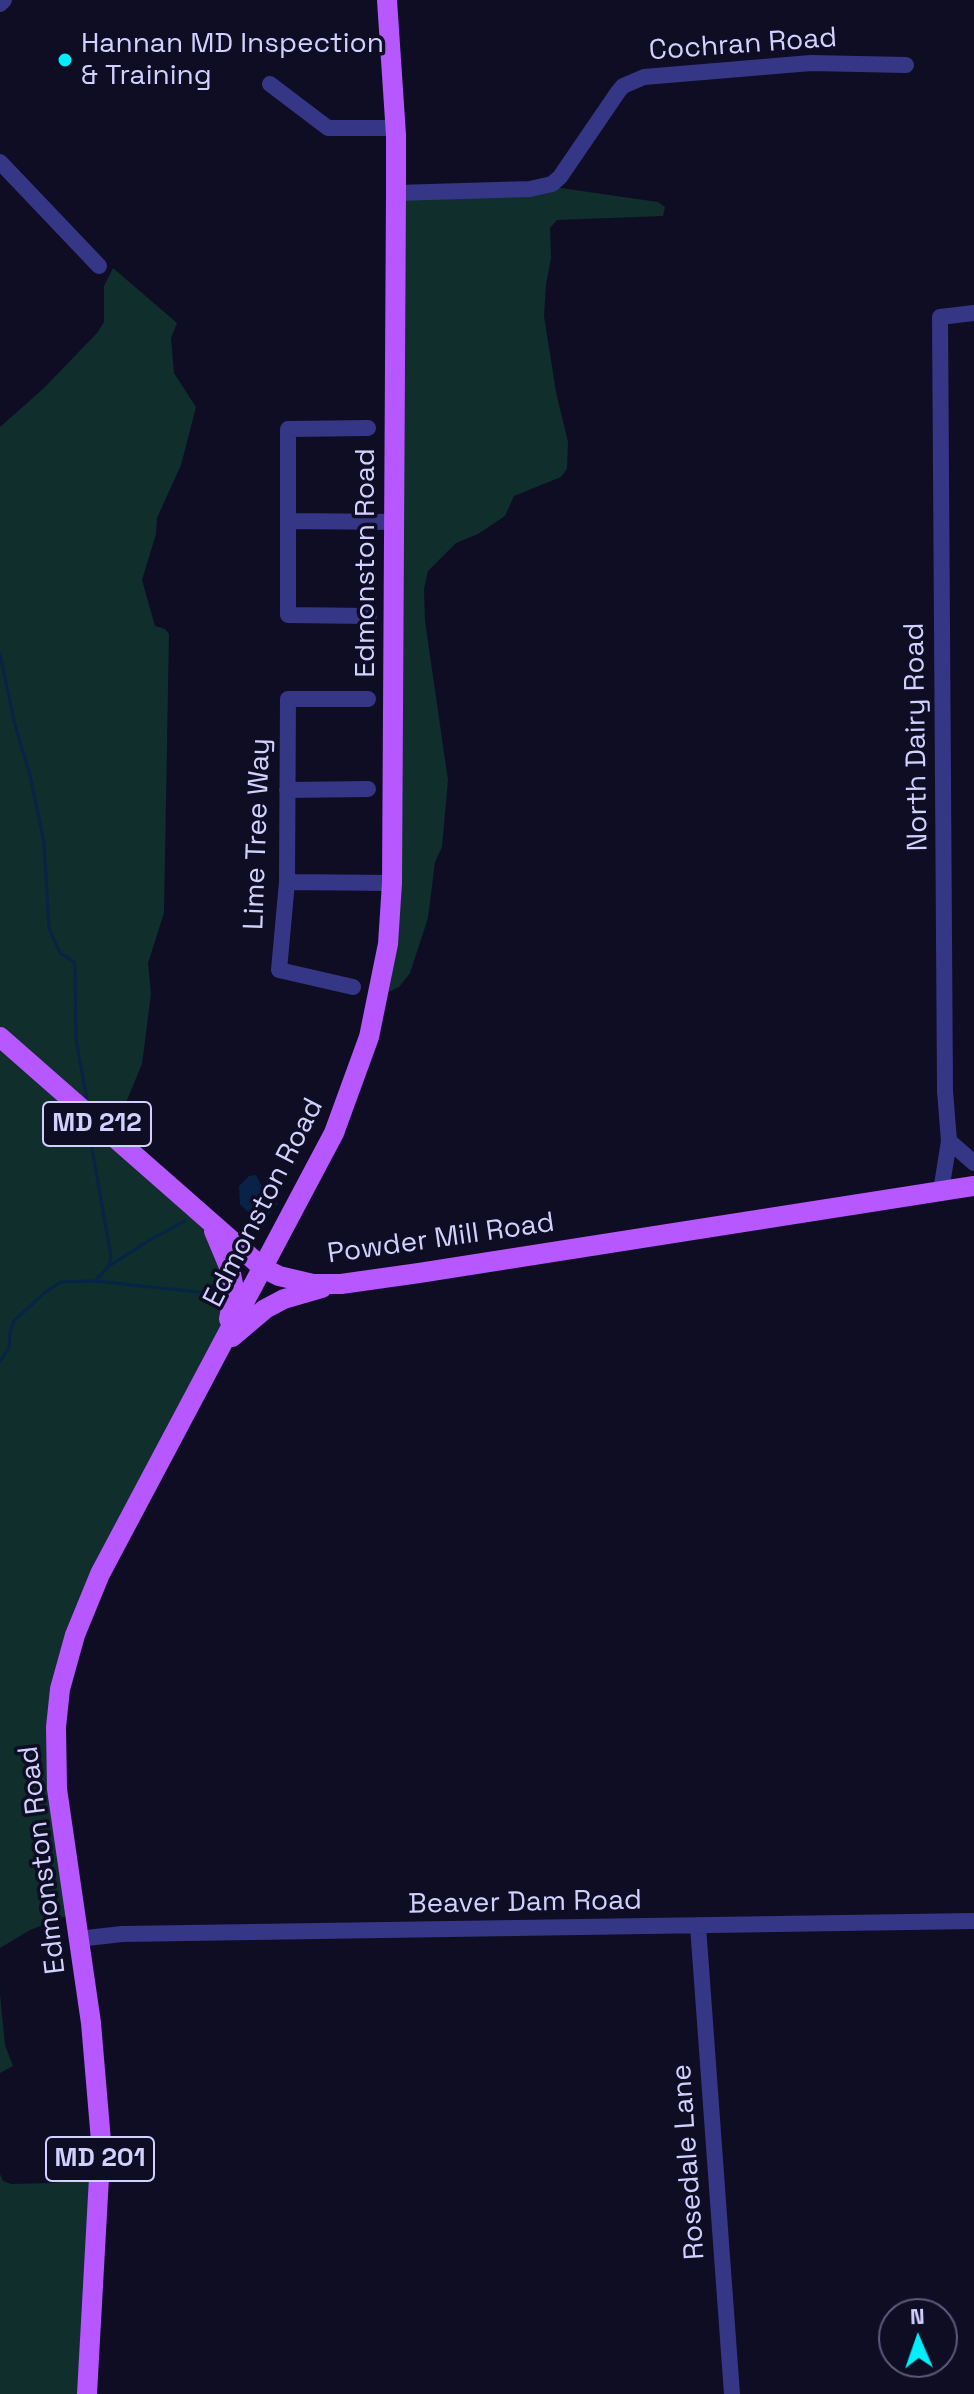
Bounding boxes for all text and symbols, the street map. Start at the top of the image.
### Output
street label: Cochran Road [648,22,838,68]
place label: Hannan MD Inspection & Training [81,27,384,93]
marker: Hannan MD Inspection & Training [56,51,74,69]
street label: Edmonston Road [349,448,383,678]
street label: North Dairy Road [898,622,936,852]
street label: Lime Tree Way [238,738,278,930]
street label: Edmonston Road [197,1093,331,1313]
road number: MD 212 [43,1102,151,1146]
street label: Powder Mill Road [325,1206,557,1272]
street label: Edmonston Road [12,1744,74,1976]
street label: Beaver Dam Road [408,1884,642,1922]
street label: Rosedale Lane [665,2063,713,2261]
road number: MD 201 [46,2137,154,2181]
north arrow [878,2298,958,2378]
text: N [909,2302,925,2330]

